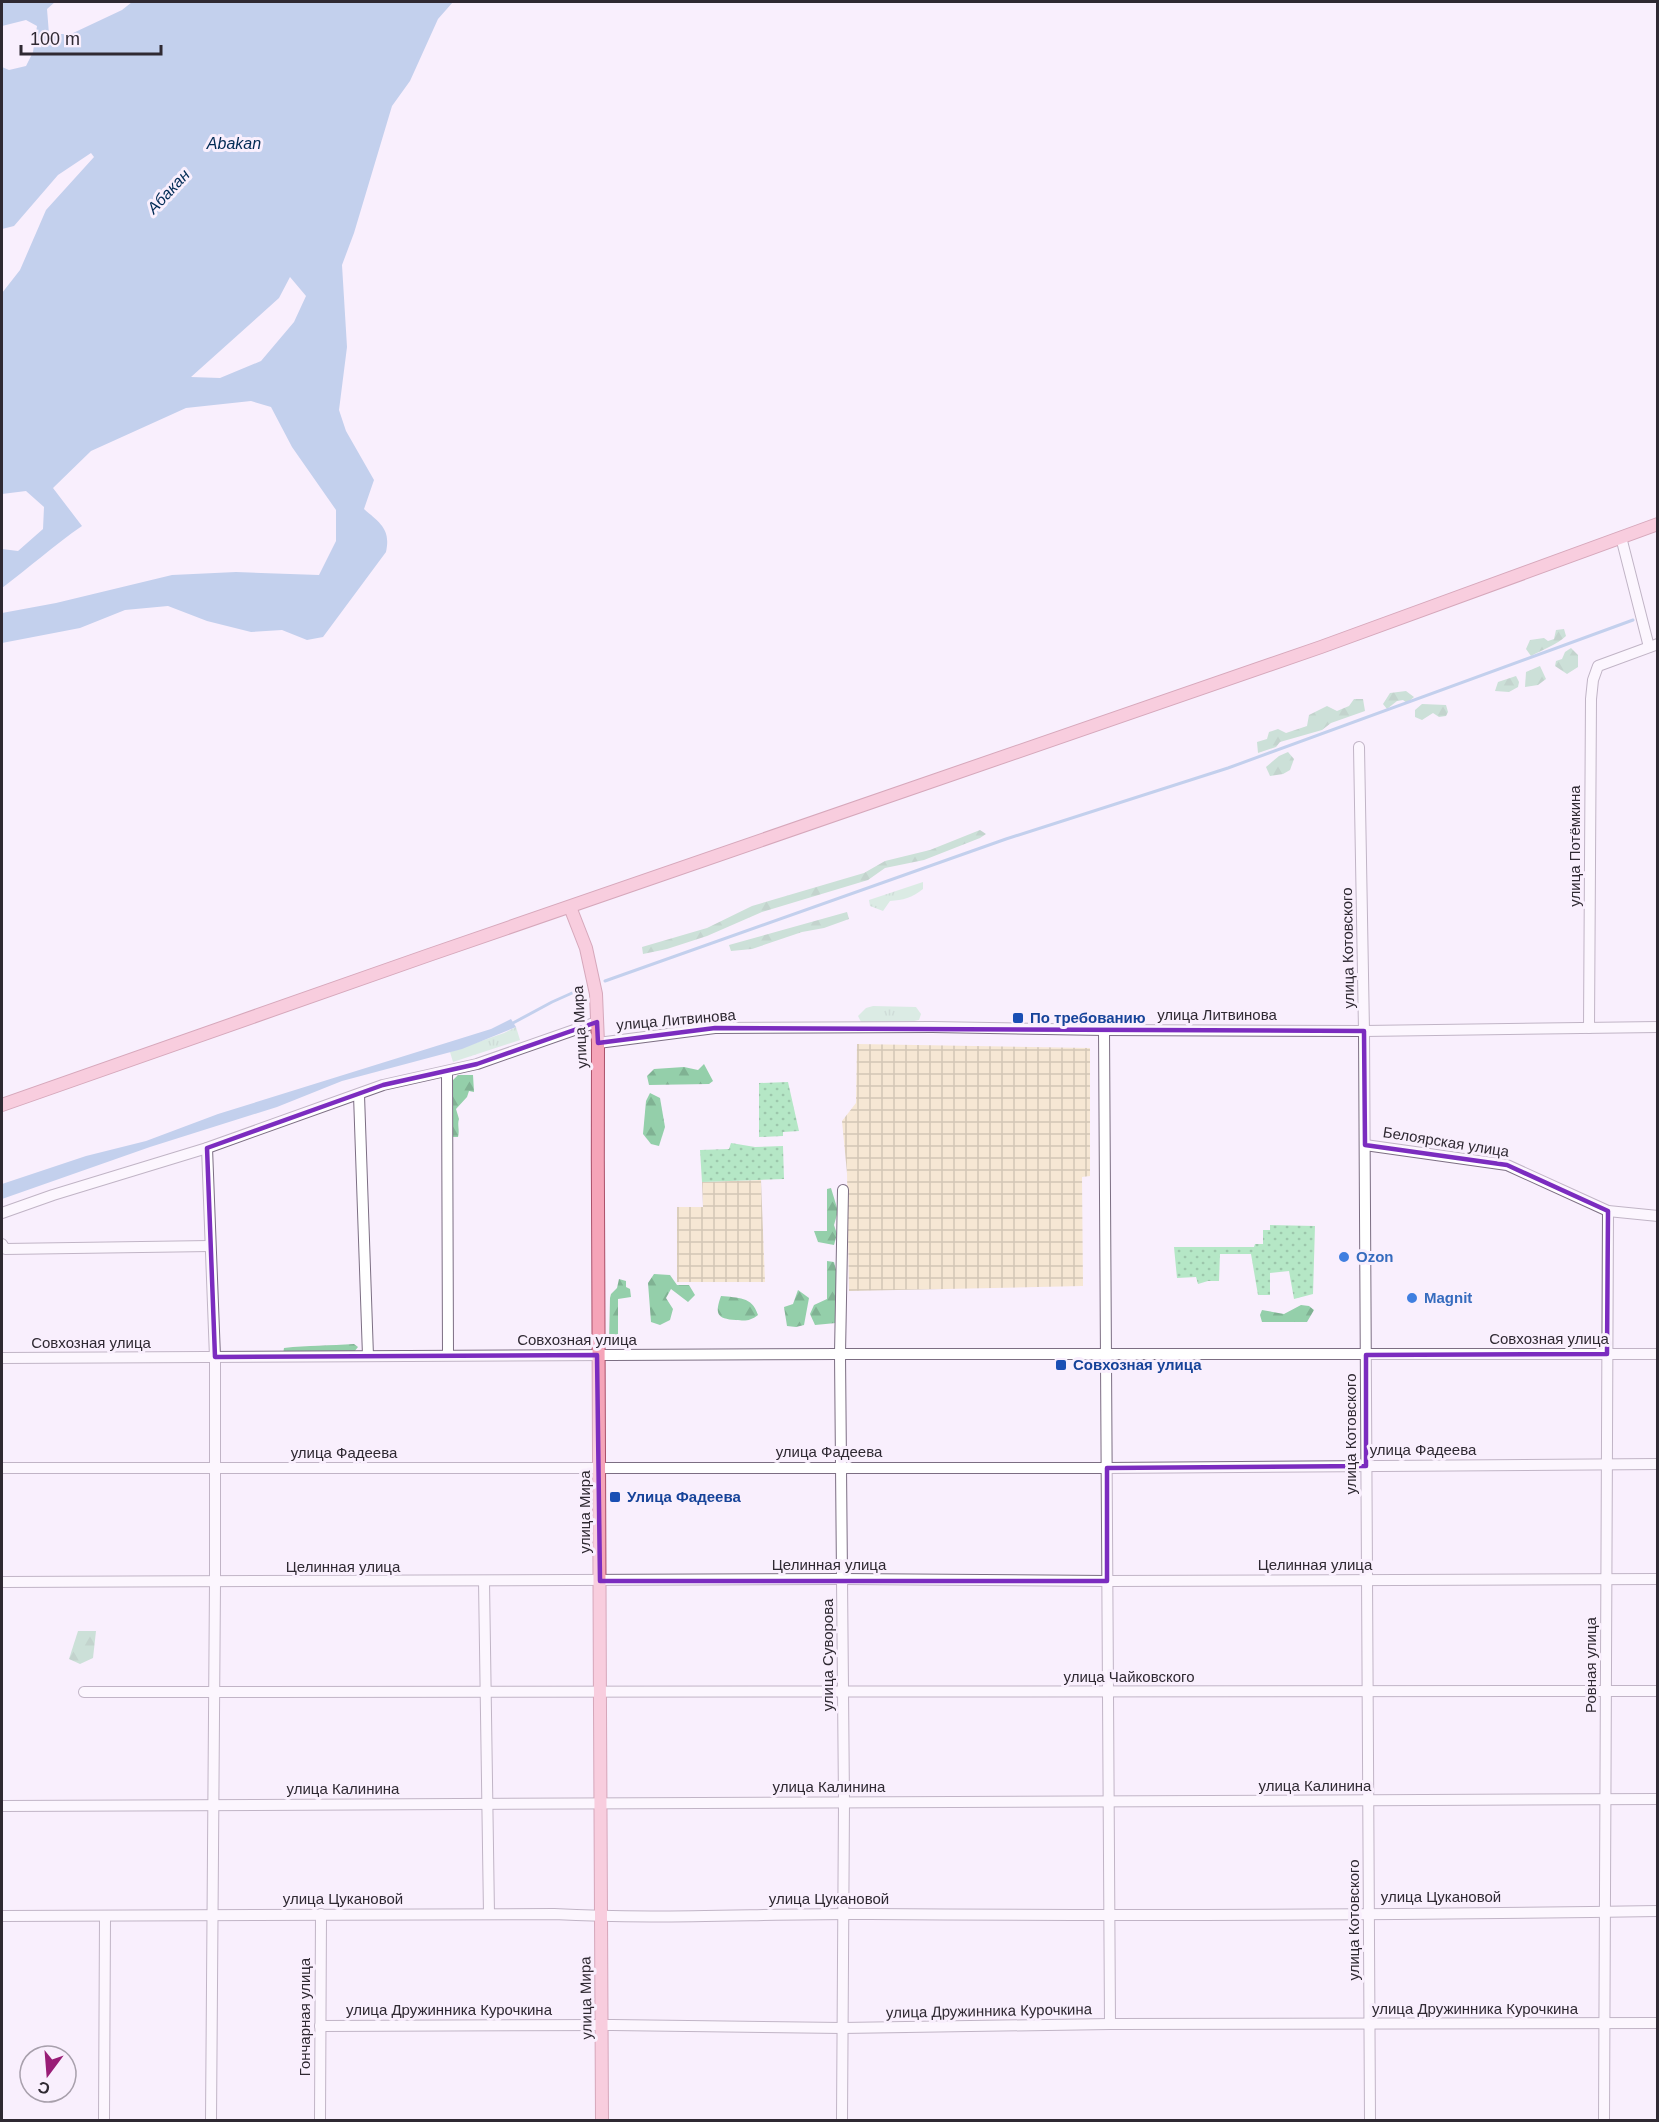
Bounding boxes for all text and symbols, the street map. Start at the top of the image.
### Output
scale bar [21,18,160,56]
text: 100 m [30,29,80,49]
water label: Abakan [206,135,261,152]
water label: Абакан [143,166,193,217]
street label: улица Потёмкина [1566,785,1583,907]
street label: улица Котовского [1338,887,1357,1009]
street label: улица Мира [569,985,590,1069]
street label: улица Литвинова [616,1006,737,1033]
street label: улица Литвинова [1157,1006,1277,1023]
place label: По требованию [1030,1009,1146,1026]
marker: По требованию [1011,1011,1025,1025]
street label: Белоярская улица [1382,1123,1511,1160]
place label: Ozon [1356,1248,1394,1265]
marker: Ozon [1337,1250,1351,1264]
place label: Magnit [1424,1289,1472,1306]
marker: Magnit [1405,1291,1419,1305]
street label: Совхозная улица [1489,1330,1609,1347]
street label: Совхозная улица [517,1331,637,1348]
street label: Совхозная улица [31,1334,151,1351]
place label: Совхозная улица [1073,1356,1202,1373]
marker: Совхозная улица [1054,1358,1068,1372]
street label: улица Котовского [1342,1373,1359,1495]
street label: улица Фадеева [1370,1441,1477,1458]
street label: улица Фадеева [776,1443,883,1460]
street label: улица Фадеева [291,1444,398,1461]
street label: улица Мира [576,1470,593,1553]
place label: Улица Фадеева [627,1488,741,1505]
marker: Улица Фадеева [608,1490,622,1504]
street label: Целинная улица [772,1556,887,1573]
street label: Целинная улица [1258,1556,1373,1573]
street label: Целинная улица [286,1558,401,1575]
street label: улица Суворова [819,1598,836,1711]
street label: Ровная улица [1582,1616,1599,1713]
street label: улица Чайковского [1063,1668,1195,1685]
street label: улица Калинина [1259,1777,1372,1794]
street label: улица Калинина [773,1778,886,1795]
street label: улица Калинина [287,1780,400,1797]
street label: улица Котовского [1345,1859,1362,1981]
street label: улица Цукановой [1381,1888,1501,1905]
street label: улица Цукановой [283,1890,403,1907]
street label: улица Цукановой [769,1890,889,1907]
street label: улица Мира [576,1956,595,2040]
street label: Гончарная улица [296,1957,313,2076]
street label: улица Дружинника Курочкина [886,2000,1093,2021]
street label: улица Дружинника Курочкина [1372,2000,1579,2017]
street label: улица Дружинника Курочкина [346,2001,553,2018]
north arrow [18,2044,78,2104]
text: С [36,2078,52,2098]

